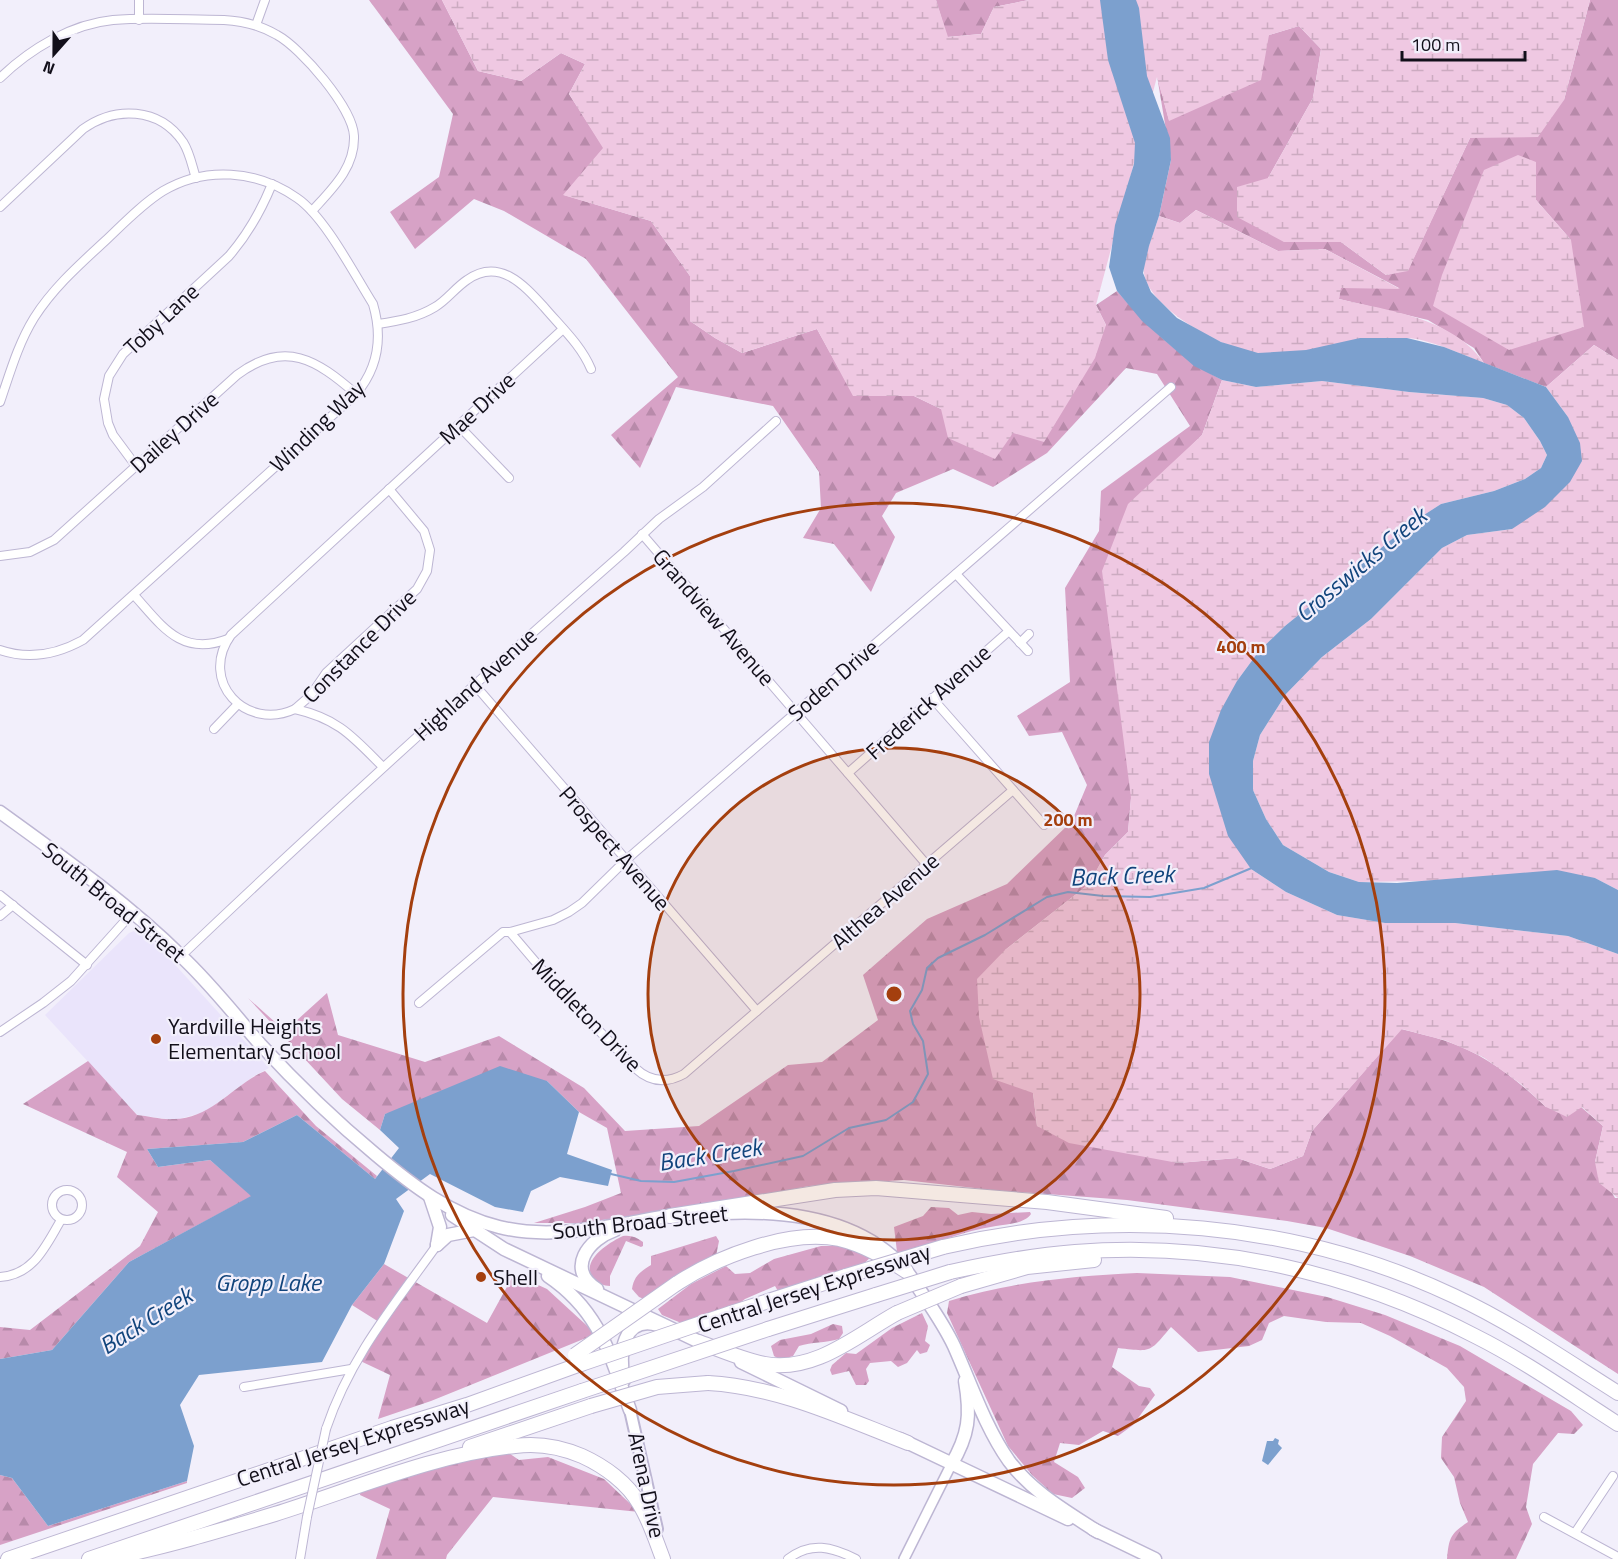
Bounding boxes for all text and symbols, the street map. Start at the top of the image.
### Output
north arrow [24,24,84,84]
scale bar [1402,24,1525,62]
text: 100 m [1411,31,1460,58]
text: N [39,55,58,81]
street label: Toby Lane [116,275,206,363]
street label: Mae Drive [431,364,523,452]
street label: Winding Way [262,371,373,480]
street label: Dailey Drive [122,383,226,481]
water label: Crosswicks Creek [1287,496,1437,630]
street label: Grandview Avenue [645,541,783,693]
street label: Constance Drive [294,581,424,711]
street label: Highland Avenue [406,619,544,749]
street label: Soden Drive [780,631,886,729]
text: 400 m [1216,633,1266,660]
street label: Frederick Avenue [858,636,998,768]
street label: Prospect Avenue [551,778,679,918]
text: 200 m [1043,806,1093,833]
street label: South Broad Street [35,833,193,971]
street label: Althea Avenue [823,844,947,958]
water label: Back Creek [1069,855,1178,895]
street label: Middleton Drive [524,950,650,1080]
centre of rings [884,984,904,1004]
place label: Yardville Heights Elementary School [168,1009,341,1068]
marker: Yardville Heights Elementary School [149,1032,163,1046]
water label: Back Creek [656,1128,767,1180]
street label: South Broad Street [551,1196,730,1248]
street label: Central Jersey Expressway [693,1234,935,1342]
place label: Shell [493,1260,538,1294]
water label: Gropp Lake [215,1264,323,1300]
marker: Shell [474,1270,488,1284]
water label: Back Creek [92,1276,202,1363]
street label: Central Jersey Expressway [232,1388,474,1496]
street label: Arena Drive [619,1429,675,1541]

